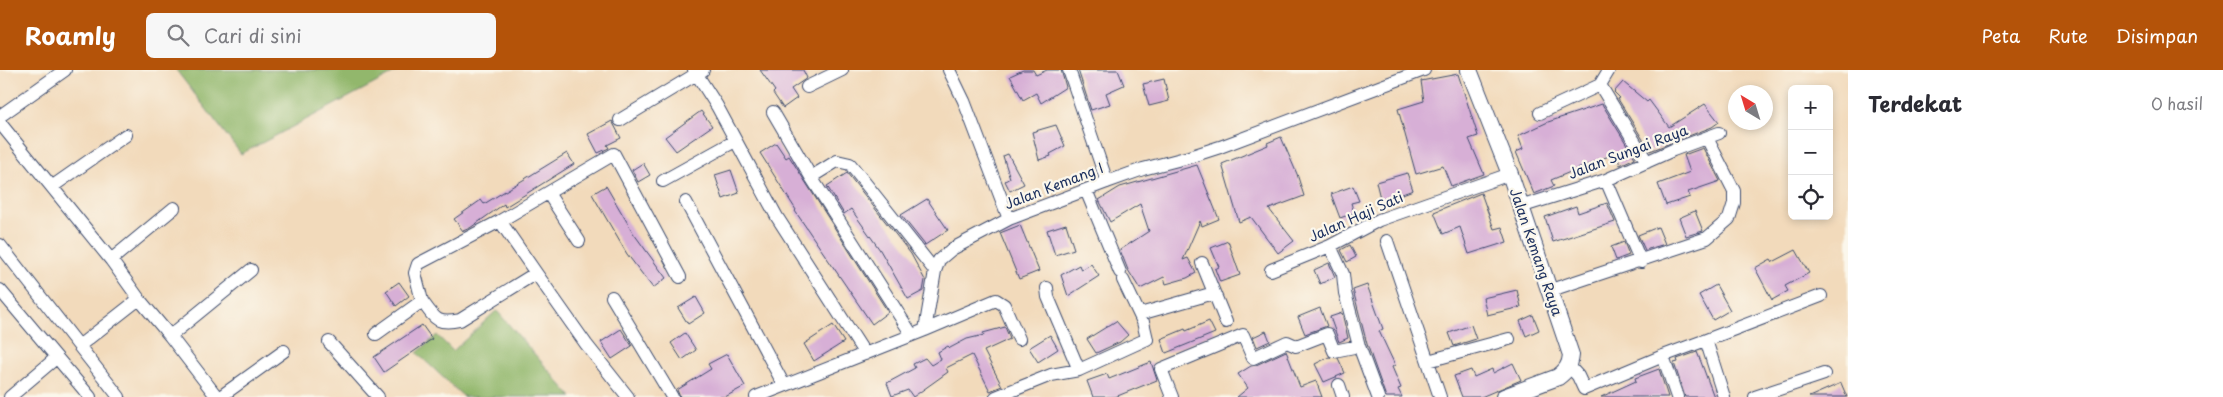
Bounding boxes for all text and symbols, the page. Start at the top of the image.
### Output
search box [146,13,496,58]
text: Roamly [25,17,116,53]
icon: search [164,21,192,49]
text: Cari di sini [204,21,302,49]
text: Peta [1981,22,2020,49]
text: Rute [2048,22,2088,49]
text: Disimpan [2116,22,2198,49]
north arrow [1728,85,1773,130]
map controls [1788,85,1833,220]
button: + [1788,85,1833,130]
text: Terdekat [1868,87,1962,119]
text: 0 hasil [2151,91,2203,115]
street label: Jalan Sungai Raya [1565,119,1691,184]
button: − [1788,130,1833,175]
street label: Jalan Kemang I [1001,157,1106,214]
button: locate [1788,175,1833,220]
street label: Jalan Kemang Raya [1505,185,1568,319]
street label: Jalan Haji Sati [1305,186,1406,247]

